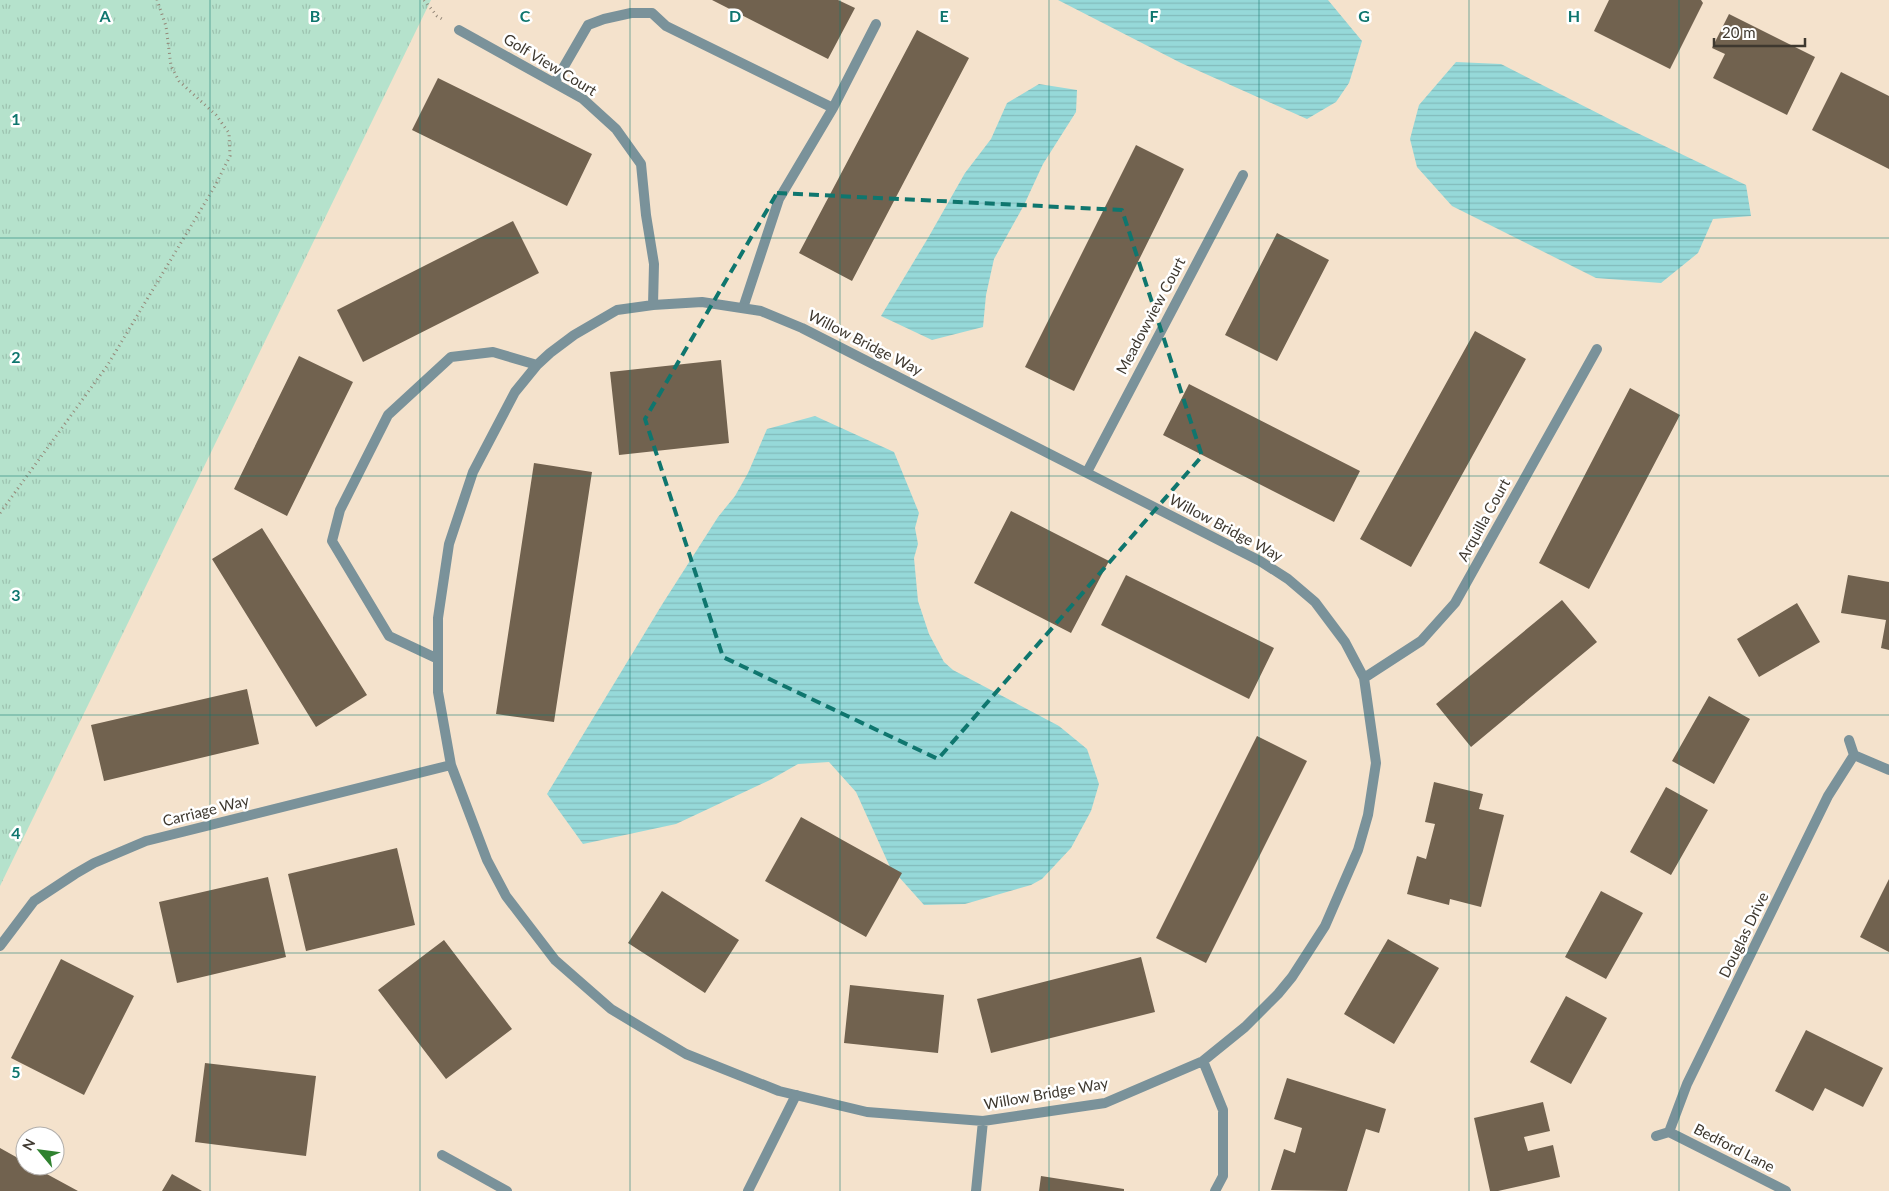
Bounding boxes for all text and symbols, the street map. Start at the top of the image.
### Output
text: A [98,6,111,25]
text: B [310,6,320,25]
text: C [520,6,531,25]
text: D [729,6,741,25]
text: E [939,6,949,25]
text: F [1149,6,1159,25]
text: G [1358,6,1370,25]
text: H [1568,6,1580,25]
scale bar [1714,15,1805,47]
text: 20 m [1722,23,1756,41]
street label: Golf View Court [501,29,601,99]
text: 1 [11,109,21,128]
street label: Meadowview Court [1112,253,1189,377]
street label: Willow Bridge Way [805,306,926,379]
text: 2 [11,347,21,366]
street label: Arquilla Court [1453,475,1514,564]
street label: Willow Bridge Way [1167,490,1286,565]
text: 3 [11,585,21,604]
street label: Carriage Way [161,791,251,829]
text: 4 [11,823,21,842]
street label: Douglas Drive [1715,889,1772,980]
text: 5 [11,1062,21,1081]
street label: Willow Bridge Way [982,1073,1110,1113]
street label: Bedford Lane [1691,1119,1778,1175]
north arrow [15,1126,65,1176]
text: N [18,1136,38,1153]

